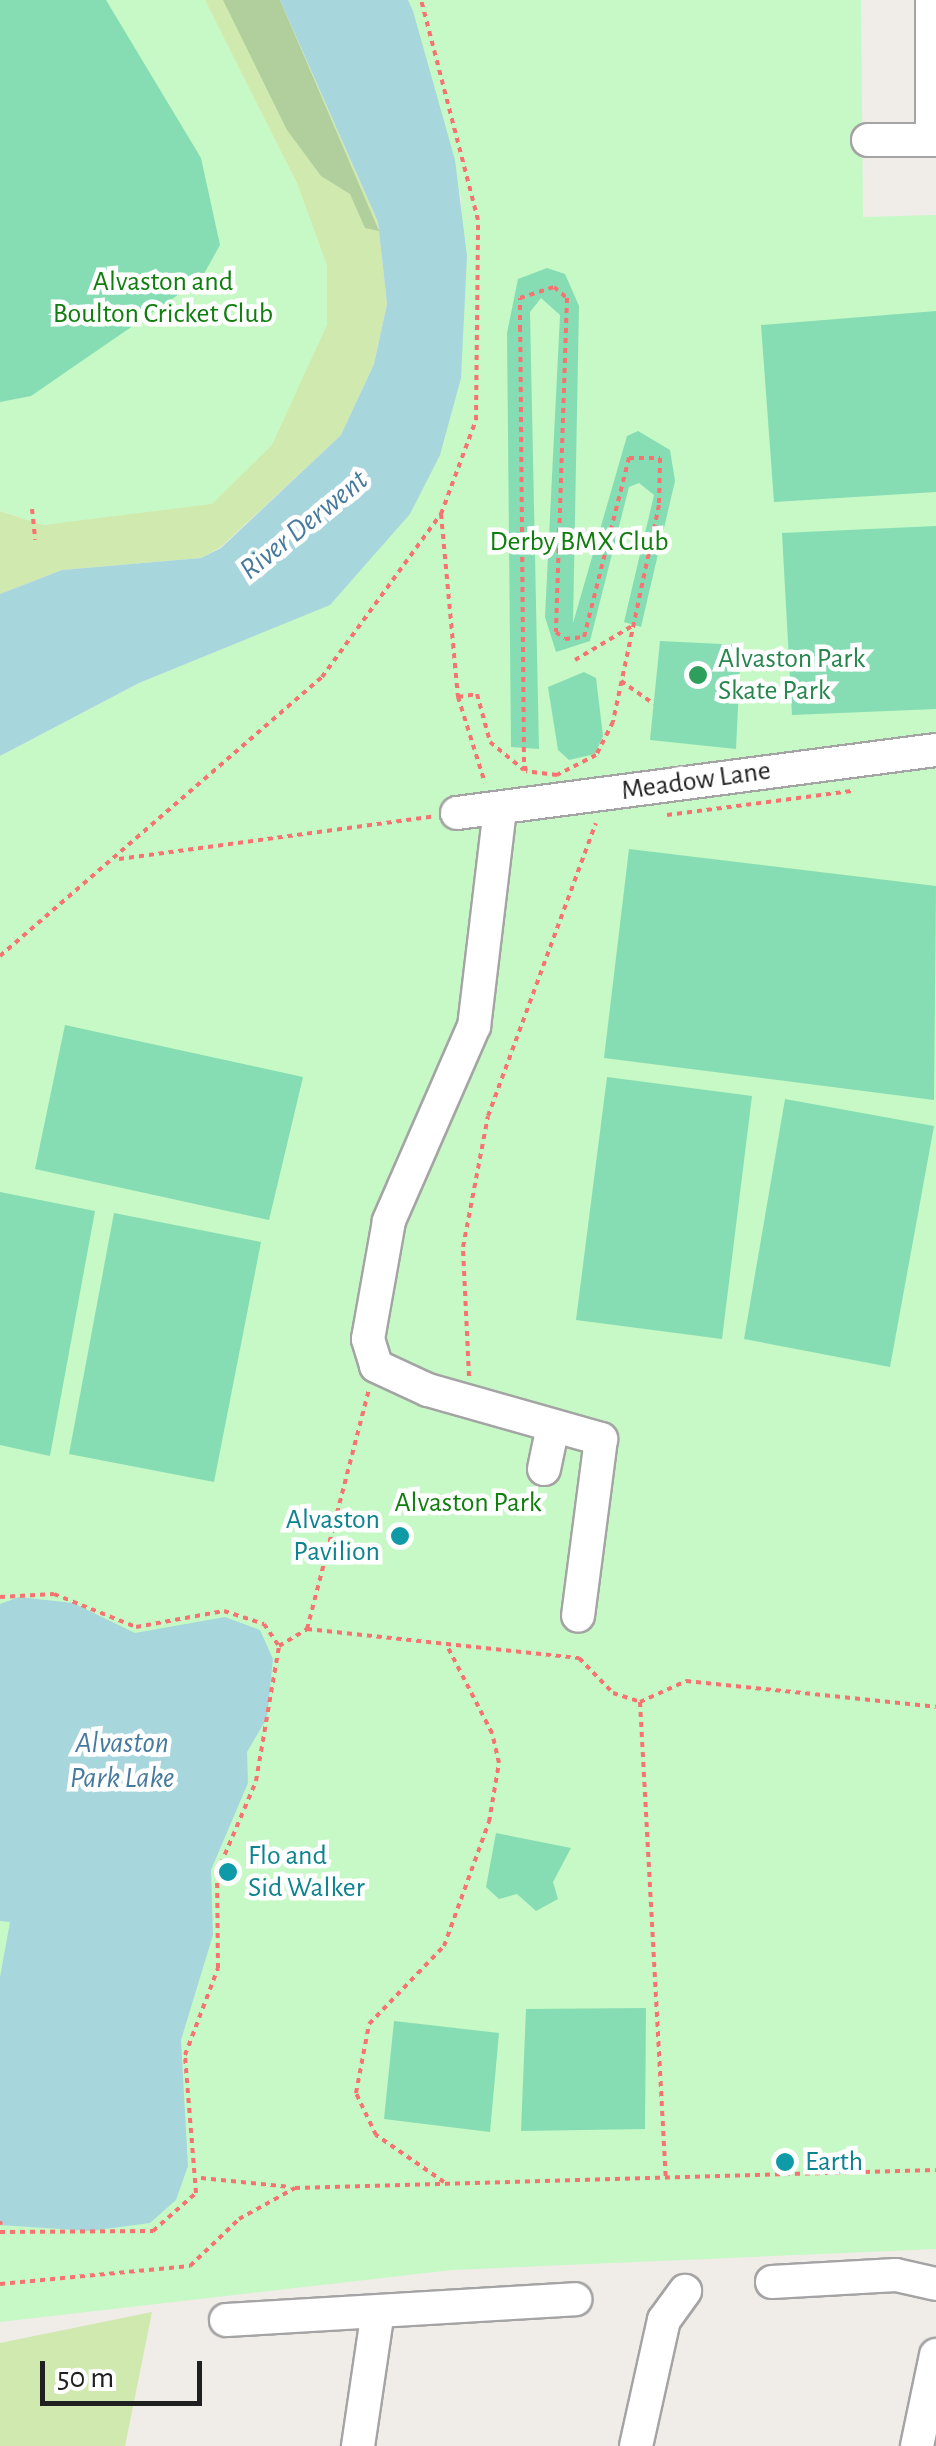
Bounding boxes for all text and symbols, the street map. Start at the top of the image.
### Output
park label: Alvaston and Boulton Cricket Club [53,265,273,331]
water label: River Derwent [232,462,376,588]
park label: Derby BMX Club [489,525,669,559]
place label: Alvaston Park Skate Park [718,642,865,708]
marker: Alvaston Park Skate Park [687,664,709,686]
street label: Meadow Lane [619,754,773,808]
park label: Alvaston Park [394,1486,542,1520]
place label: Alvaston Pavilion [286,1503,380,1569]
marker: Alvaston Pavilion [389,1525,411,1547]
water label: Alvaston Park Lake [70,1725,174,1796]
place label: Flo and Sid Walker [248,1839,365,1905]
marker: Flo and Sid Walker [217,1861,239,1883]
place label: Earth [805,2145,863,2179]
marker: Earth [774,2151,796,2173]
scale bar [45,2341,208,2403]
text: 50 m [57,2363,114,2393]

